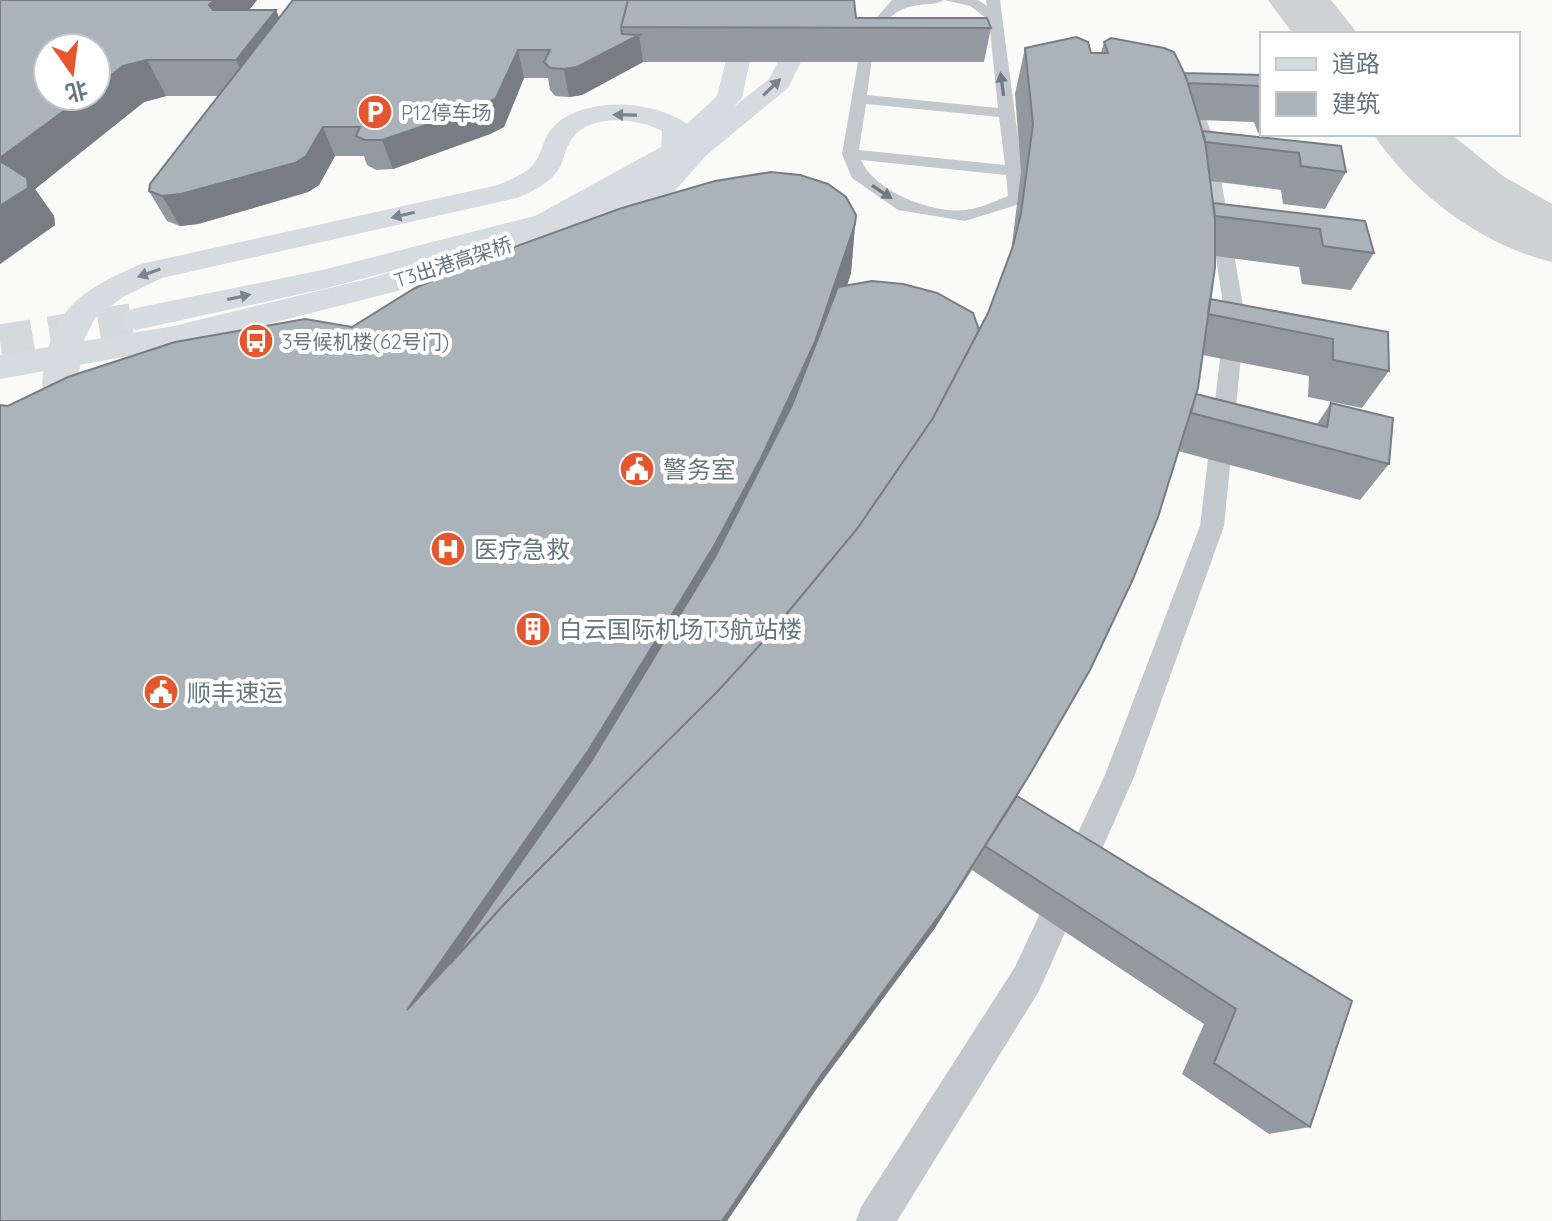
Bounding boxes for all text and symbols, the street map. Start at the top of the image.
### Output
north arrow [32,32,112,112]
legend [1260,32,1520,136]
text: 道路 [1332,48,1380,78]
one-way arrow [995,71,1008,96]
text: 北 [63,75,91,108]
one-way arrow [762,78,781,97]
text: 建筑 [1332,88,1380,118]
parking icon: P12停车场 [356,93,394,131]
place label: P12停车场 [401,100,491,125]
one-way arrow [612,108,637,121]
one-way arrow [871,184,892,199]
one-way arrow [390,209,415,222]
street label: T3出港高架桥 [391,231,515,293]
one-way arrow [137,267,161,279]
one-way arrow [227,290,252,303]
bus stop icon: 3号候机楼(62号门) [237,322,275,360]
place label: 3号候机楼(62号门) [282,329,449,354]
public building icon: 警务室 [618,450,656,488]
place label: 警务室 [663,454,735,484]
hospital icon: 医疗急救 [429,530,467,568]
place label: 医疗急救 [474,534,570,564]
building icon: 白云国际机场T3航站楼 [514,610,552,648]
place label: 白云国际机场T3航站楼 [559,614,802,644]
public building icon: 顺丰速运 [142,673,180,711]
place label: 顺丰速运 [187,677,283,707]

